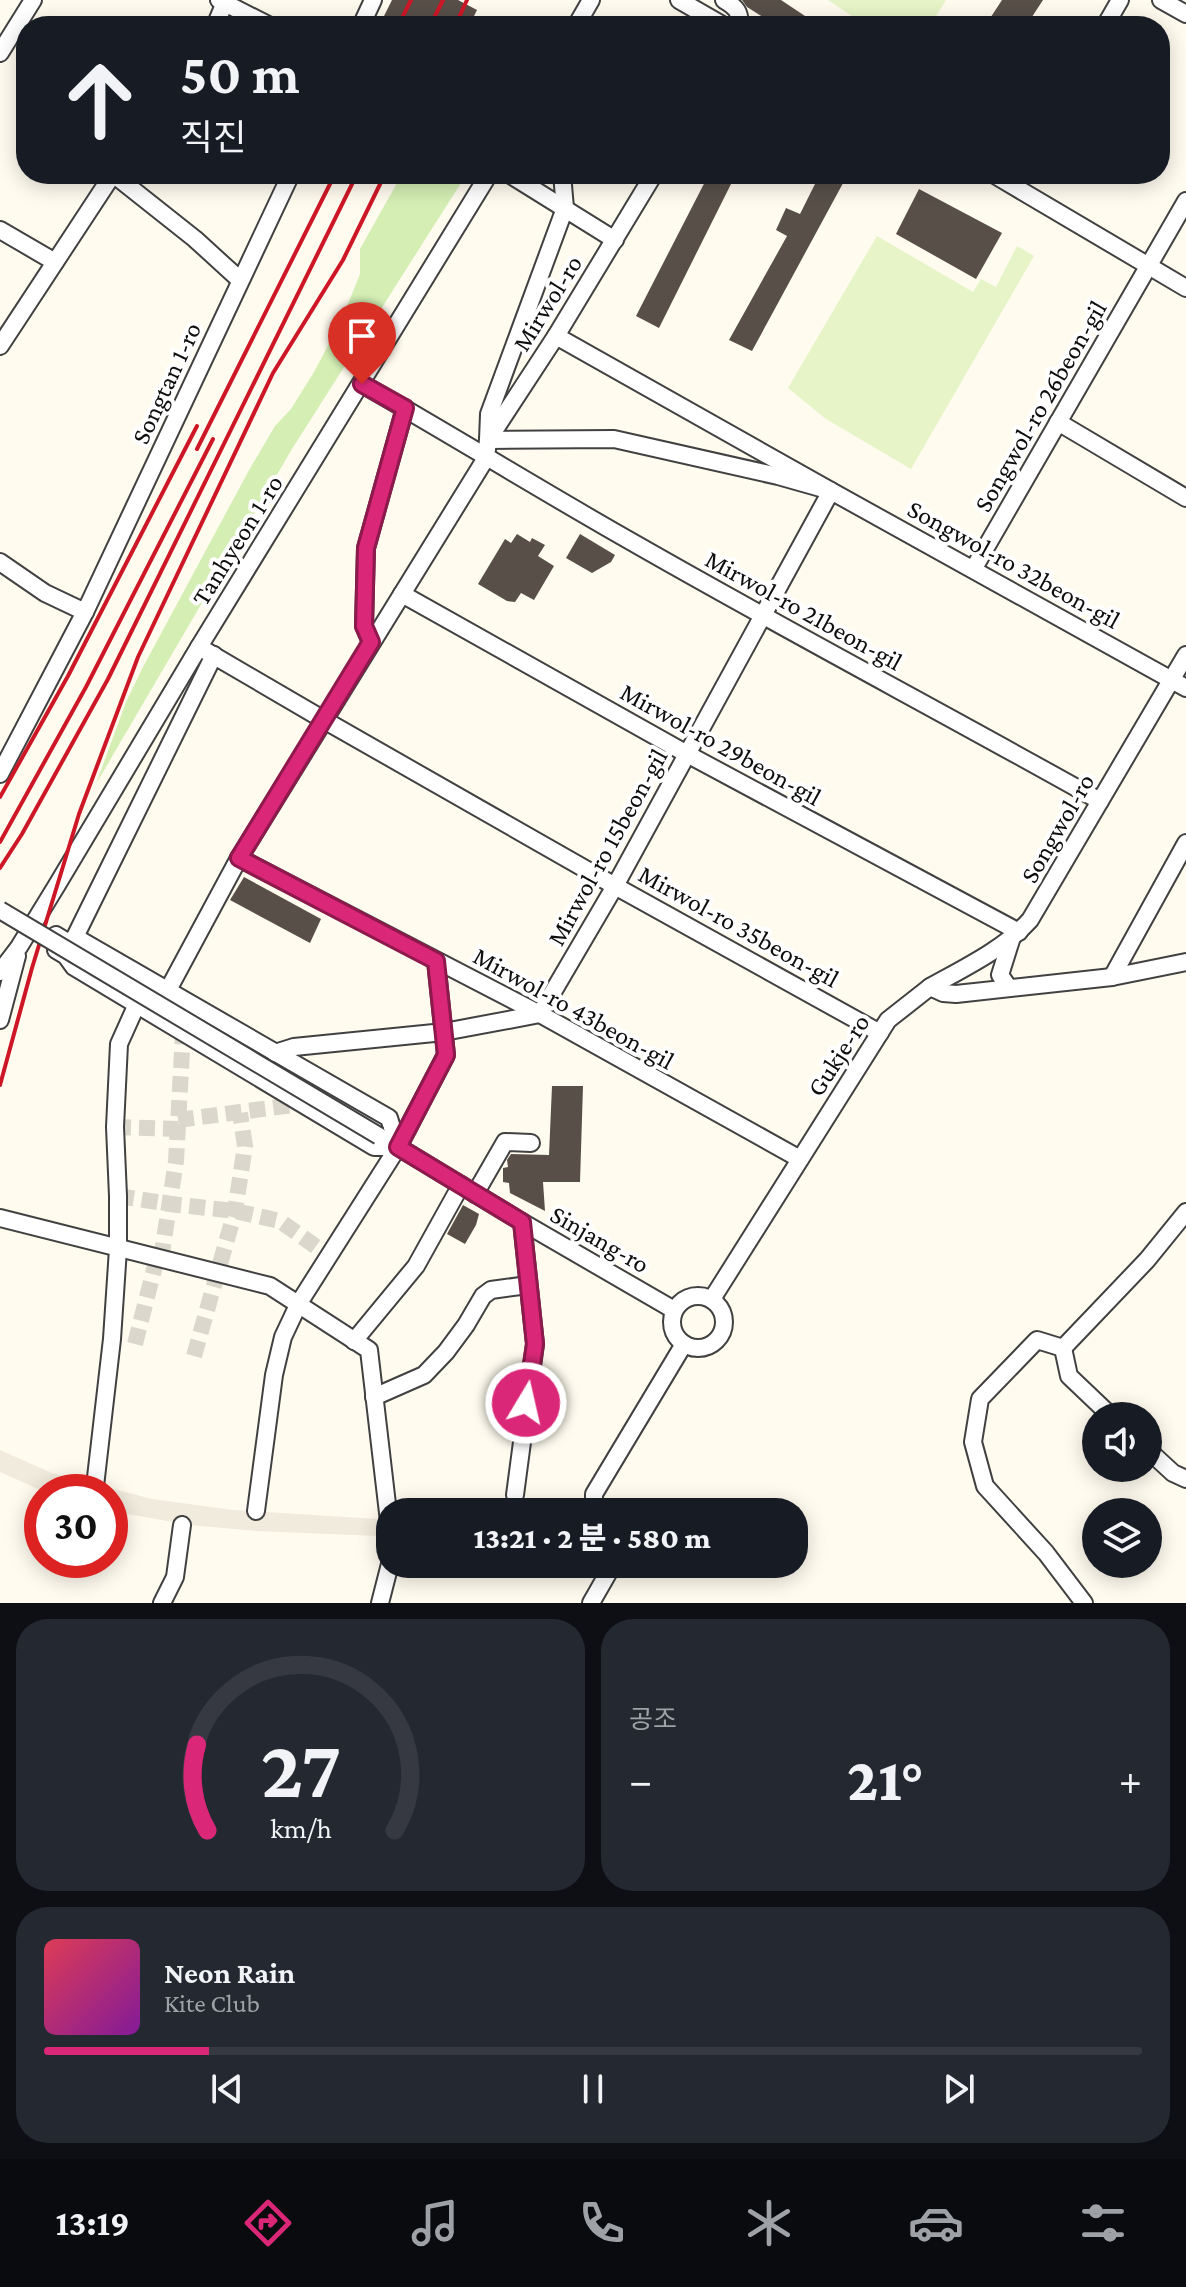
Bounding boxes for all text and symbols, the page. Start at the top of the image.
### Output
text: 50 m [180,43,300,105]
icon: ahead [48,48,152,152]
text: 직진 [180,118,246,158]
street label: Mirwol-ro [507,250,588,356]
street label: Songwol-ro 26beon-gil [968,295,1113,517]
pin [328,302,396,384]
icon: arrive [340,314,384,358]
street label: Songtan 1-ro [126,318,207,449]
street label: Tanhyeon 1-ro [186,470,289,611]
street label: Songwol-ro 32beon-gil [903,494,1125,635]
street label: Mirwol-ro 21beon-gil [700,544,907,677]
street label: Mirwol-ro 29beon-gil [615,677,826,812]
street label: Mirwol-ro 15beon-gil [541,744,674,951]
street label: Songwol-ro [1015,768,1100,888]
street label: Mirwol-ro 35beon-gil [634,859,844,994]
street label: Mirwol-ro 43beon-gil [468,941,679,1076]
street label: Gukje-ro [801,1009,876,1102]
street label: Sinjang-ro [545,1200,654,1279]
position arrow [484,1361,568,1445]
map controls [1082,1402,1162,1578]
button: sound [1082,1402,1162,1482]
speed limit sign: 30 [24,1474,128,1578]
button: layers [1082,1498,1162,1578]
text: 13:21 · 2 분 · 580 m [473,1521,711,1554]
text: 공조 [629,1705,677,1734]
text: 27 [260,1722,341,1815]
text: 21° [847,1746,924,1813]
text: − [629,1756,652,1804]
text: + [1119,1756,1142,1804]
text: km/h [270,1812,331,1844]
text: Neon Rain [164,1956,295,1989]
text: Kite Club [164,1989,260,2018]
icon: previous [205,2067,249,2111]
icon: pause [571,2067,615,2111]
icon: next [937,2067,981,2111]
icon: directions [240,2195,296,2251]
icon: music [407,2195,463,2251]
icon: phone [574,2195,630,2251]
icon: climate [741,2195,797,2251]
icon: car [908,2195,964,2251]
icon: filters [1075,2195,1131,2251]
text: 13:19 [55,2203,130,2243]

